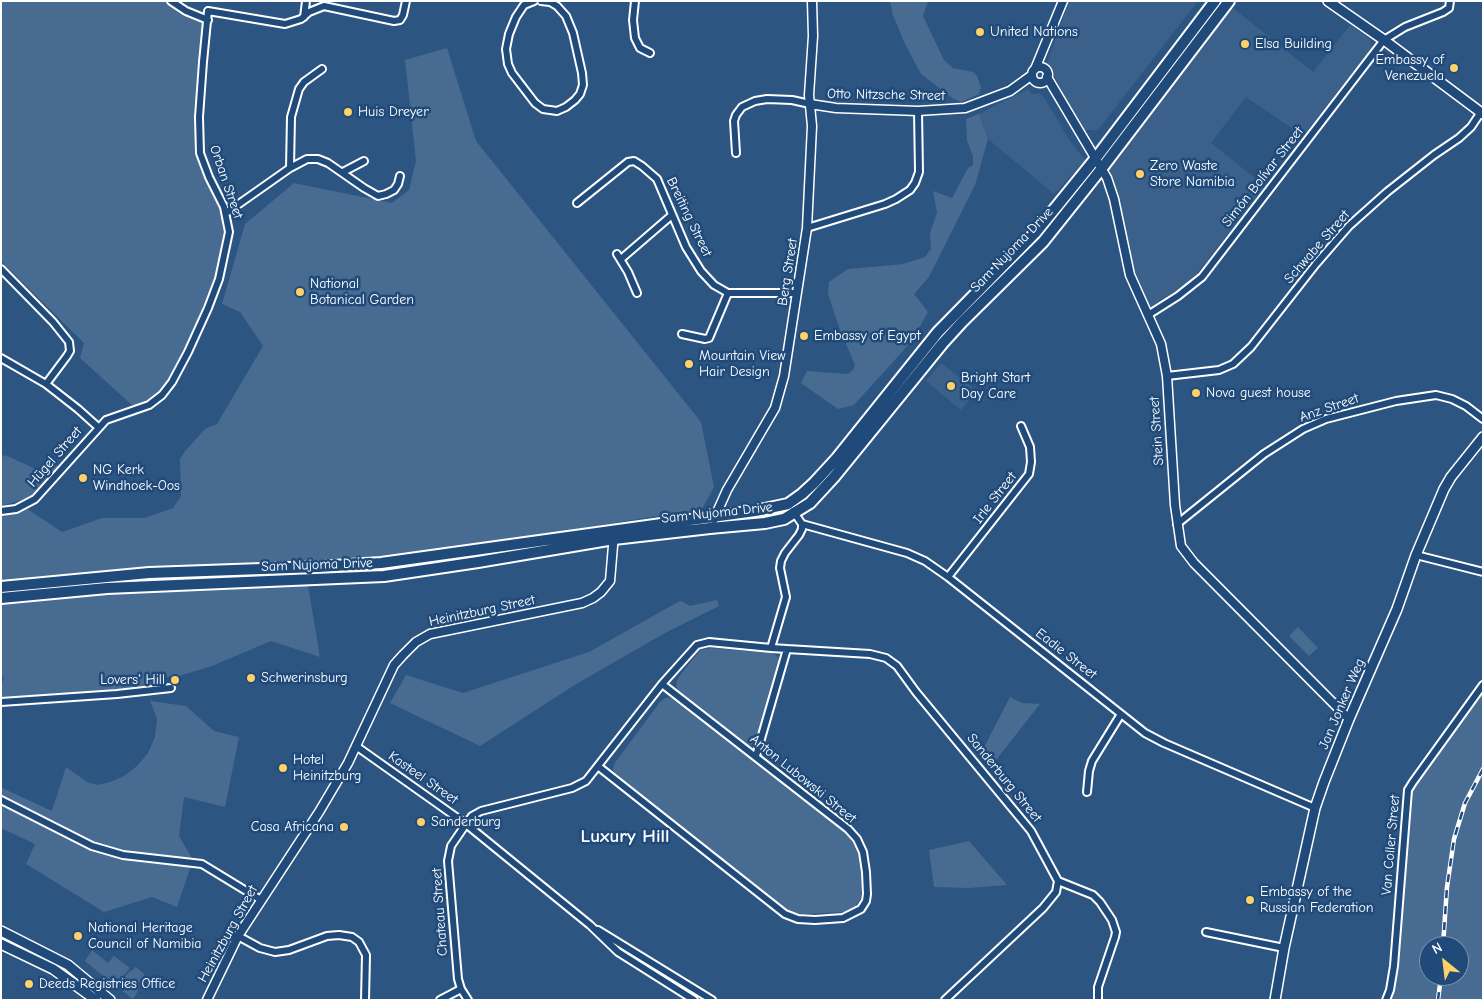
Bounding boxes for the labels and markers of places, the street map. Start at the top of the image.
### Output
place label: United Nations [990,24,1078,40]
marker: United Nations [974,26,986,38]
place label: Elsa Building [1255,36,1332,52]
marker: Elsa Building [1239,38,1251,50]
place label: Embassy of Venezuela [1375,52,1444,84]
marker: Embassy of Venezuela [1448,62,1460,74]
place label: Huis Dreyer [358,104,429,120]
marker: Huis Dreyer [342,106,354,118]
place label: Zero Waste Store Namibia [1150,158,1235,190]
marker: Zero Waste Store Namibia [1134,168,1146,180]
place label: National Botanical Garden [310,276,414,308]
marker: National Botanical Garden [294,286,306,298]
place label: Embassy of Egypt [814,328,921,344]
marker: Embassy of Egypt [798,330,810,342]
place label: Mountain View Hair Design [699,348,786,381]
marker: Mountain View Hair Design [683,358,695,370]
place label: Bright Start Day Care [961,370,1030,402]
marker: Bright Start Day Care [945,380,957,392]
place label: Nova guest house [1206,385,1311,401]
marker: Nova guest house [1190,387,1202,399]
place label: NG Kerk Windhoek-Oos [93,462,180,494]
marker: NG Kerk Windhoek-Oos [77,472,89,484]
place label: Schwerinsburg [261,670,348,686]
place label: Lovers' Hill [100,672,165,688]
marker: Schwerinsburg [245,672,257,684]
marker: Lovers' Hill [169,674,181,686]
place label: Hotel Heinitzburg [293,752,362,784]
marker: Hotel Heinitzburg [277,762,289,774]
place label: Sanderburg [431,814,501,830]
marker: Sanderburg [415,816,427,828]
place label: Casa Africana [251,819,334,835]
marker: Casa Africana [338,821,350,833]
place label: Embassy of the Russian Federation [1260,884,1374,916]
marker: Embassy of the Russian Federation [1244,894,1256,906]
place label: National Heritage Council of Namibia [88,920,202,952]
marker: National Heritage Council of Namibia [72,930,84,942]
place label: Deeds Registries Office [39,976,175,992]
marker: Deeds Registries Office [23,978,35,990]

